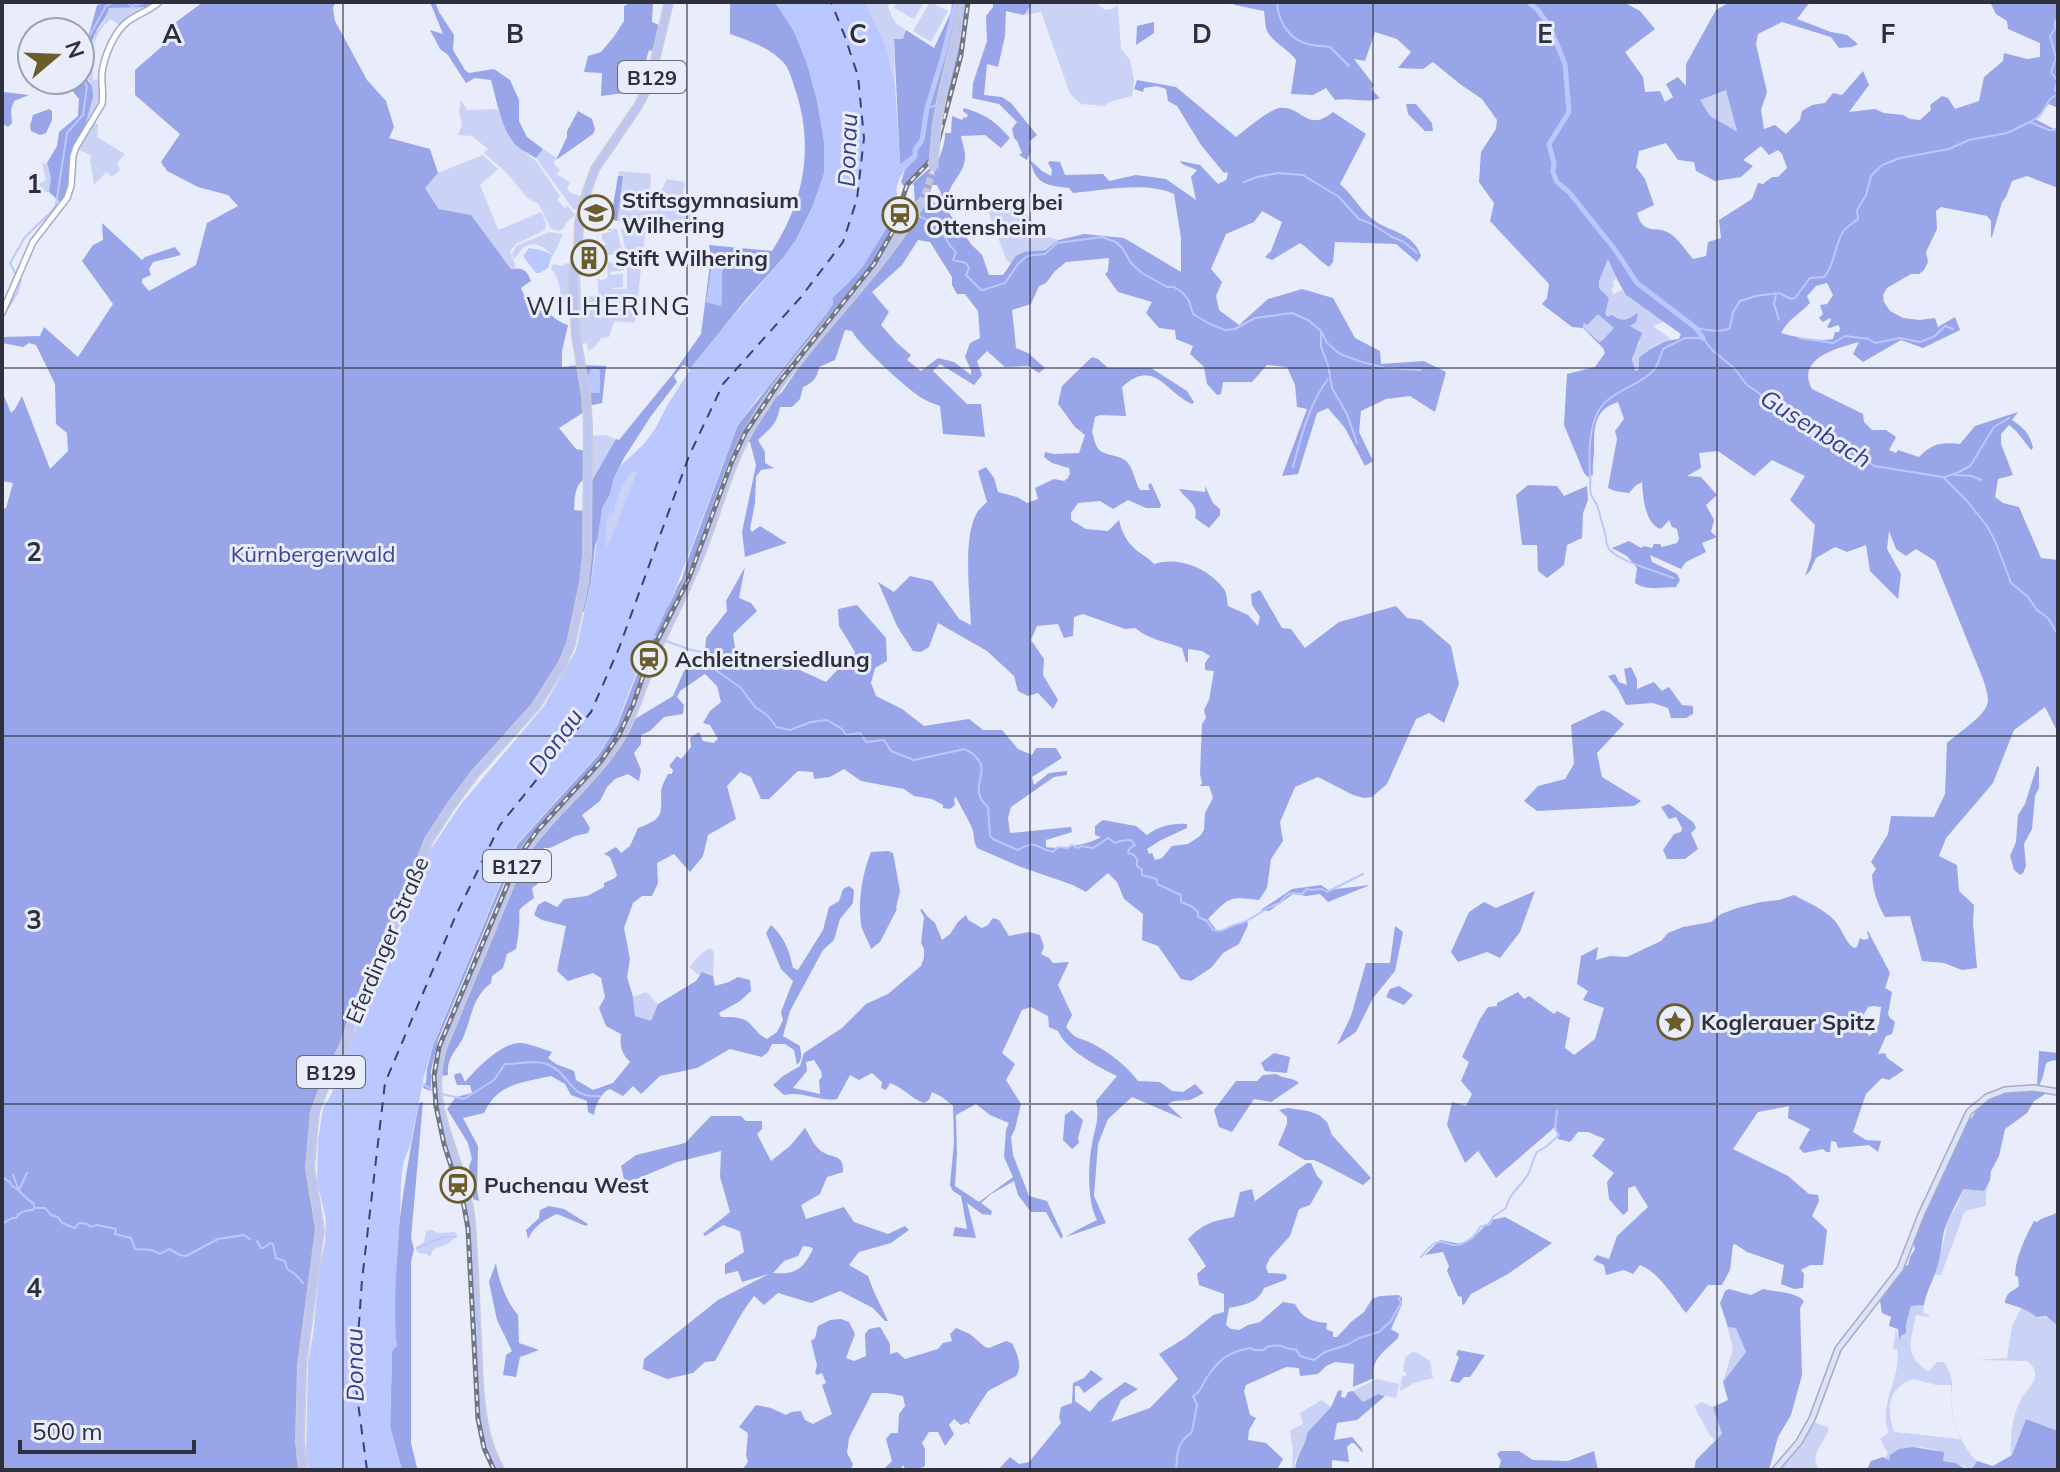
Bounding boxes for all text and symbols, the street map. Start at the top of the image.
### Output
north arrow [16,16,96,96]
text: A [162,17,182,50]
text: B [506,17,524,50]
text: C [849,17,867,50]
text: D [1192,17,1212,50]
text: E [1537,17,1553,50]
text: F [1881,17,1896,50]
text: N [59,37,91,62]
road number: B129 [618,61,686,93]
water label: Donau [831,113,863,187]
text: 1 [26,167,42,200]
place label: Stiftsgymnasium Wilhering [622,186,799,239]
place label: Dürnberg bei Ottensheim [926,188,1063,241]
school or university icon: Stiftsgymnasium Wilhering [577,194,615,232]
station icon: Dürnberg bei Ottensheim [881,196,919,234]
building icon: Stift Wilhering [570,239,608,277]
place label: Stift Wilhering [615,244,768,272]
district label: WILHERING [526,289,692,322]
water label: Gusenbach [1755,382,1877,474]
text: 2 [26,535,42,568]
park label: Kürnbergerwald [231,540,395,568]
station icon: Achleitnersiedlung [630,640,668,678]
place label: Achleitnersiedlung [675,645,870,673]
water label: Donau [521,702,589,780]
road number: B127 [483,850,551,882]
street label: Eferdinger Straße [339,852,435,1028]
text: 3 [26,903,42,936]
place icon: Koglerauer Spitz [1656,1003,1694,1041]
place label: Koglerauer Spitz [1701,1008,1875,1036]
road number: B129 [297,1056,365,1088]
station icon: Puchenau West [439,1166,477,1204]
place label: Puchenau West [484,1171,649,1199]
text: 4 [26,1271,42,1304]
water label: Donau [338,1328,370,1402]
scale bar [20,1404,194,1454]
text: 500 m [32,1416,103,1446]

